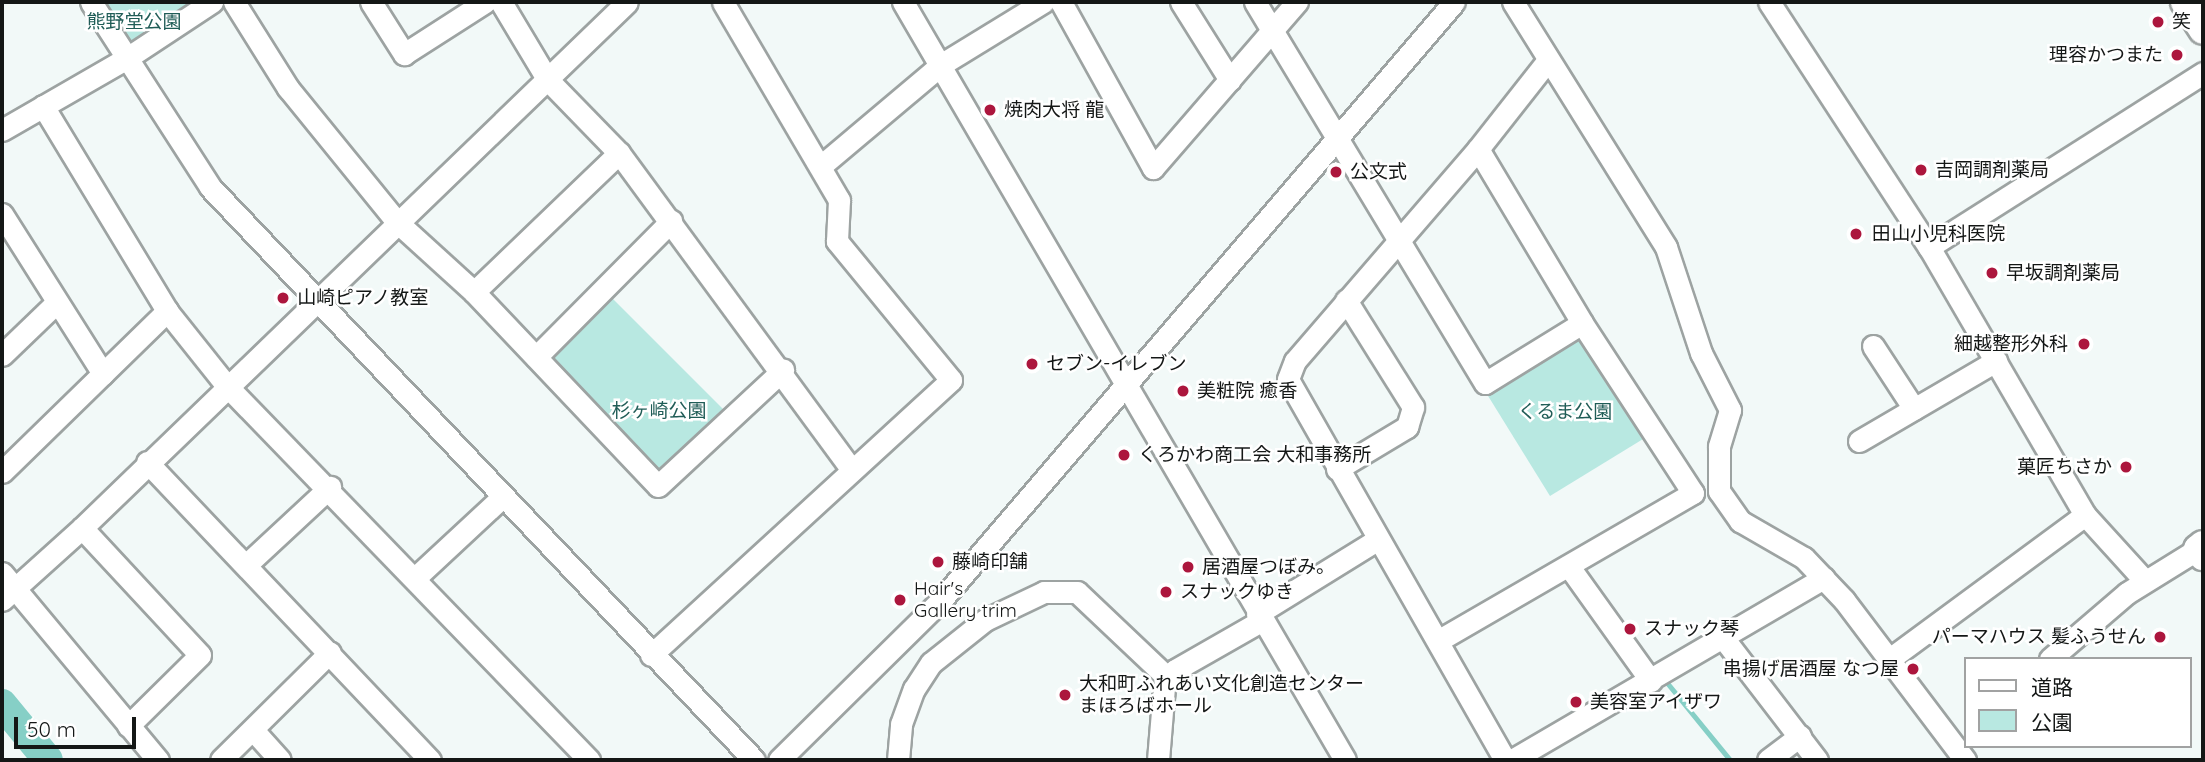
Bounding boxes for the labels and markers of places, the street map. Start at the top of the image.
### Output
place label: 笑 [2172,11,2191,33]
marker: 笑 [2150,14,2166,30]
place label: 理容かつまた [2049,44,2163,66]
marker: 理容かつまた [2169,47,2185,63]
place label: 焼肉大将 龍 [1004,99,1104,121]
marker: 焼肉大将 龍 [982,102,998,118]
place label: 吉岡調剤薬局 [1935,159,2049,181]
place label: 公文式 [1350,161,1407,183]
marker: 吉岡調剤薬局 [1913,162,1929,178]
marker: 公文式 [1328,164,1344,180]
place label: 田山小児科医院 [1872,223,2005,245]
marker: 田山小児科医院 [1846,224,1866,244]
place label: 早坂調剤薬局 [2006,262,2120,284]
marker: 早坂調剤薬局 [1984,265,2000,281]
place label: 山崎ピアノ教室 [297,287,430,309]
marker: 山崎ピアノ教室 [275,290,291,306]
place label: 細越整形外科 [1954,333,2068,355]
marker: 細越整形外科 [2074,334,2094,354]
place label: セブン-イレブン [1046,353,1186,375]
marker: セブン-イレブン [1024,356,1040,372]
place label: 美粧院 癒香 [1197,380,1297,402]
marker: 美粧院 癒香 [1175,383,1191,399]
place label: くろかわ商工会 大和事務所 [1138,444,1371,466]
marker: くろかわ商工会 大和事務所 [1116,447,1132,463]
place label: 菓匠ちさか [2017,456,2112,478]
marker: 菓匠ちさか [2118,459,2134,475]
place label: 藤崎印舗 [952,551,1028,573]
marker: 藤崎印舗 [930,554,946,570]
place label: 居酒屋つぼみ。 [1202,556,1335,578]
marker: 居酒屋つぼみ。 [1180,559,1196,575]
place label: Hair's Gallery trim [914,578,1017,622]
place label: スナックゆき [1180,581,1294,603]
marker: スナックゆき [1158,584,1174,600]
marker: Hair's Gallery trim [892,592,908,608]
place label: スナック琴 [1644,618,1739,640]
marker: スナック琴 [1622,621,1638,637]
place label: パーマハウス 髪ふうせん [1932,626,2146,648]
marker: パーマハウス 髪ふうせん [2152,629,2168,645]
place label: 串揚げ居酒屋 なつ屋 [1723,658,1899,680]
marker: 串揚げ居酒屋 なつ屋 [1905,661,1921,677]
place label: 大和町ふれあい文化創造センター まほろばホール [1079,673,1364,717]
marker: 大和町ふれあい文化創造センター まほろばホール [1057,687,1073,703]
place label: 美容室アイザワ [1590,691,1723,713]
marker: 美容室アイザワ [1568,694,1584,710]

